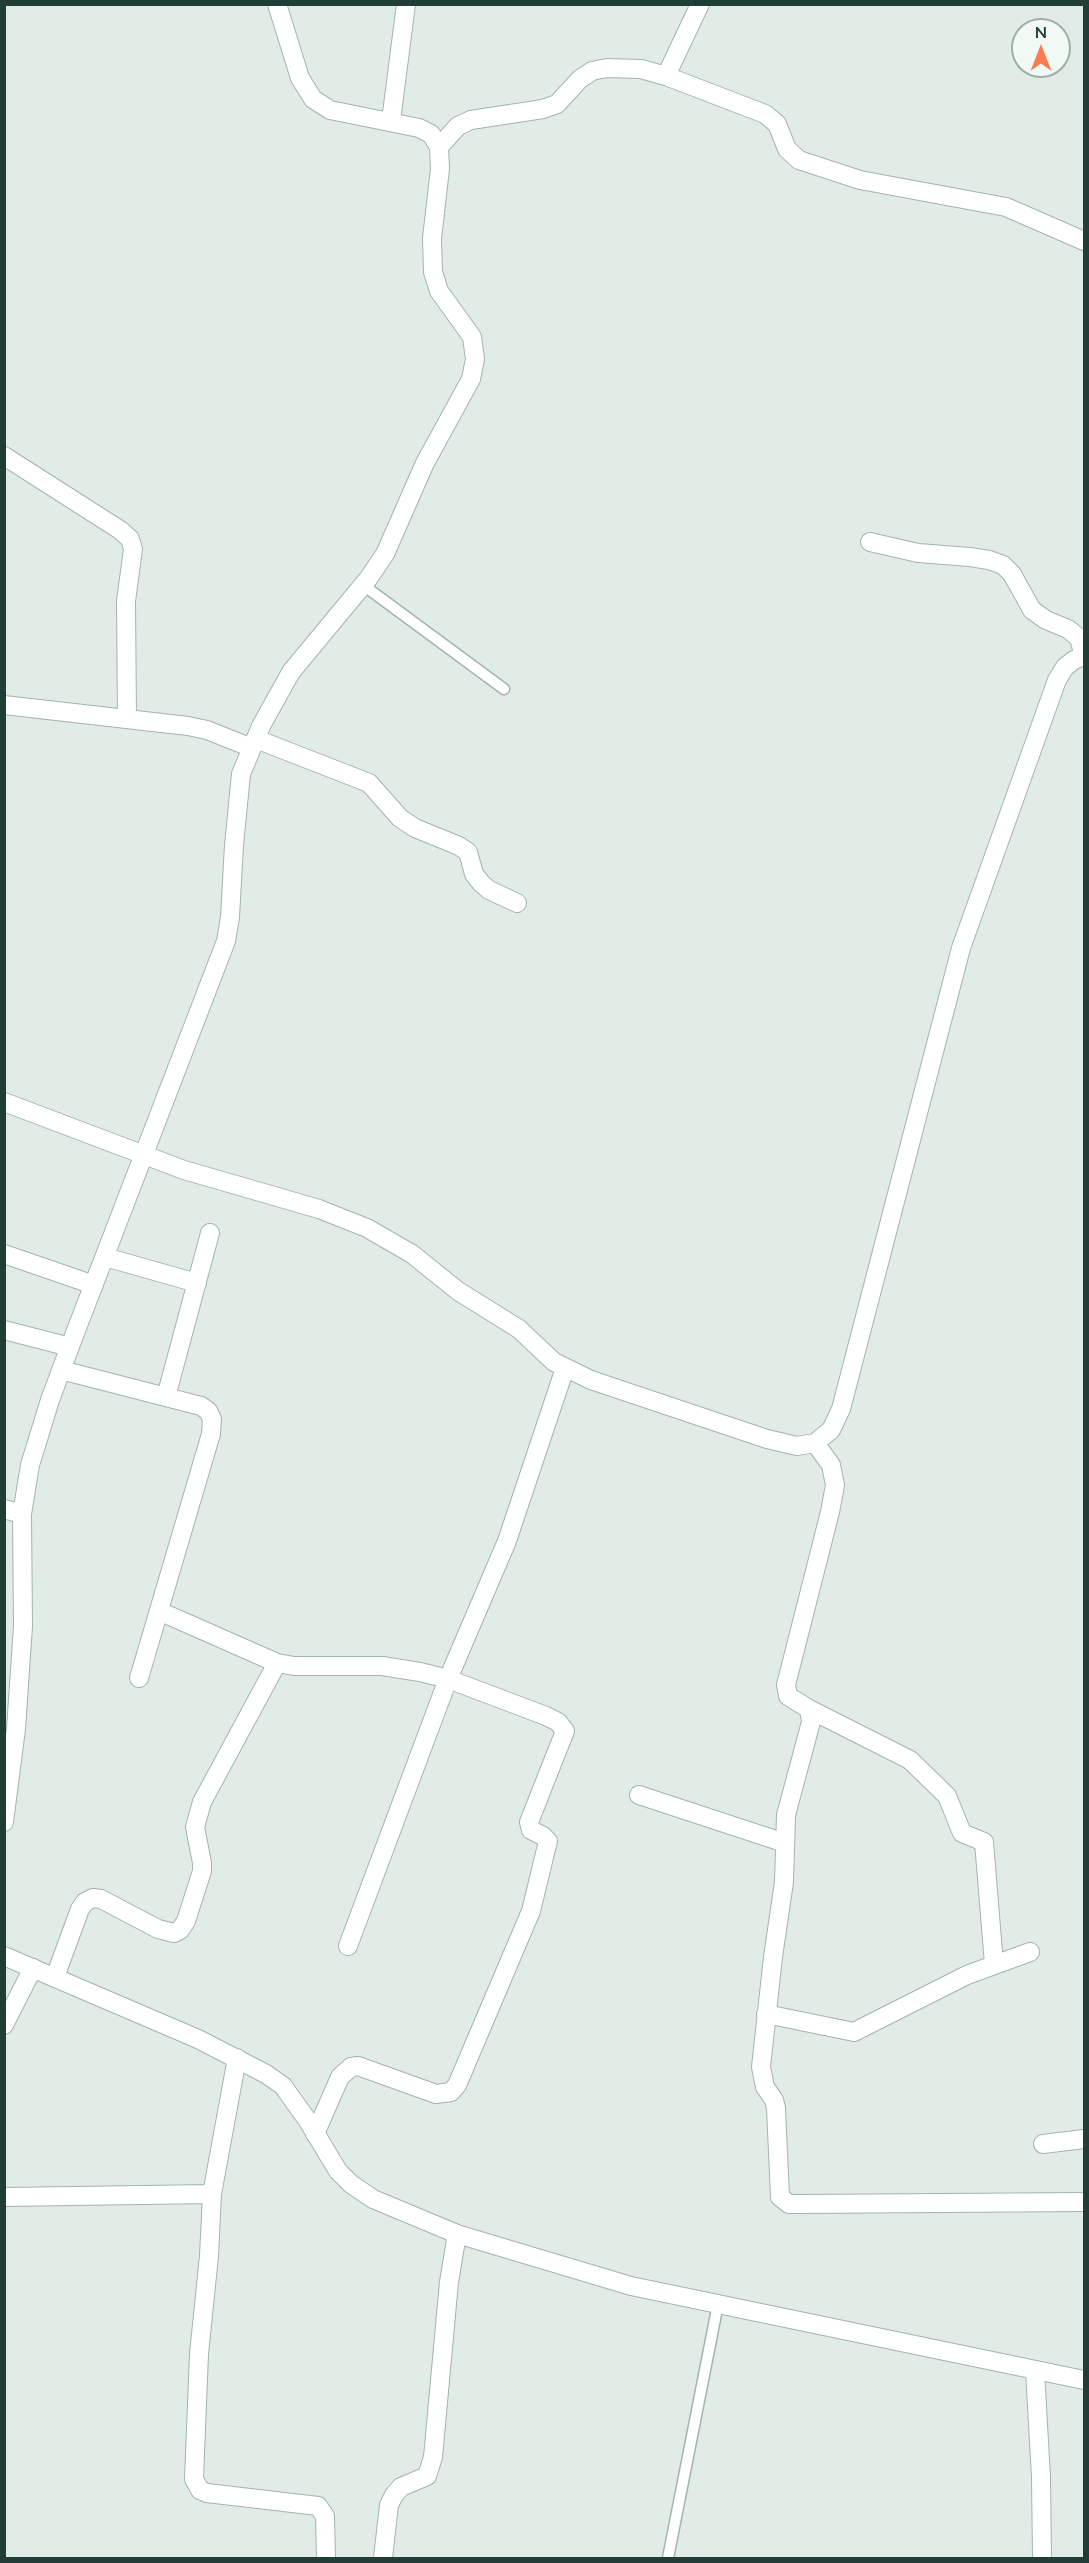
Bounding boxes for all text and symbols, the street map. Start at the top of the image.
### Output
north arrow [1011,18,1071,78]
text: N [1035,22,1047,41]

